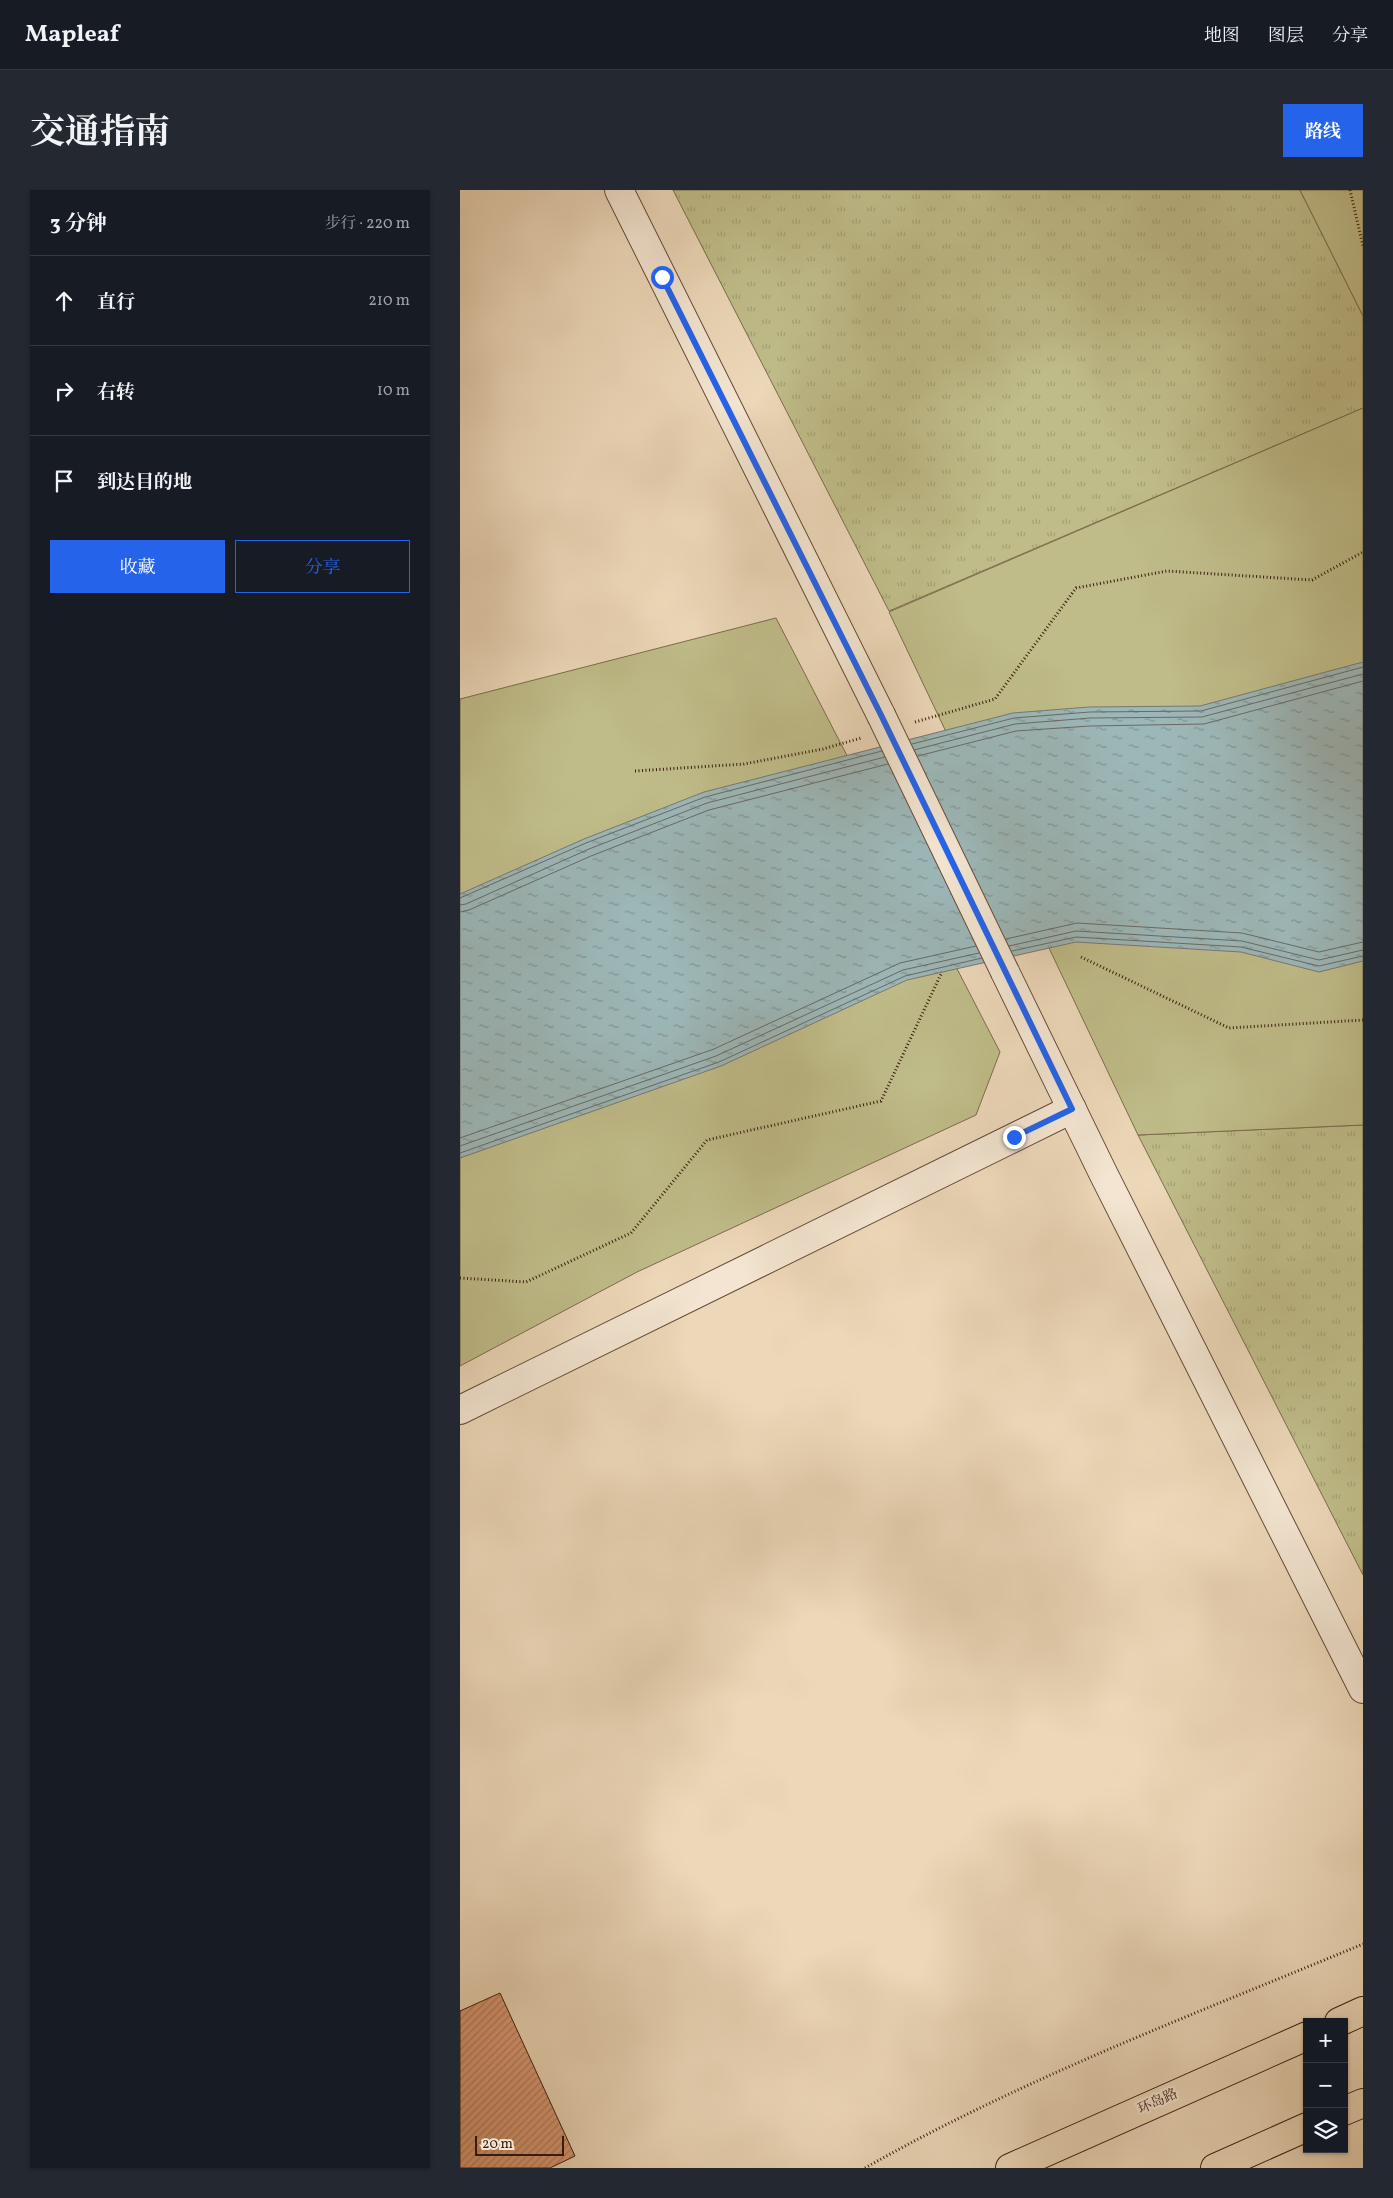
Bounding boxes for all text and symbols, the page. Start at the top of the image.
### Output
text: Mapleaf [25,18,119,52]
text: 地图 [1204,24,1240,49]
text: 图层 [1268,24,1304,49]
text: 分享 [1332,24,1368,49]
button: 路线 [1283,104,1363,157]
text: 交通指南 [30,110,170,158]
text: 3 分钟 [50,210,107,239]
text: 步行 · 220 m [324,213,410,235]
route start [651,266,674,289]
icon: ahead [50,287,78,315]
text: 直行 [97,290,135,316]
text: 210 m [368,290,410,312]
icon: right [50,377,78,405]
text: 右转 [97,380,135,406]
text: 10 m [377,380,410,402]
icon: arrive [50,467,78,495]
text: 到达目的地 [97,470,192,496]
button: 收藏 [50,540,225,593]
button: 分享 [235,540,410,593]
route end [1003,1126,1026,1149]
map controls [1303,2018,1348,2153]
button: + [1303,2018,1348,2063]
button: − [1303,2063,1348,2108]
street label: 环岛路 [1135,2085,1181,2119]
button: layers [1303,2108,1348,2153]
scale bar [475,2133,564,2156]
text: 20 m [482,2135,513,2154]

